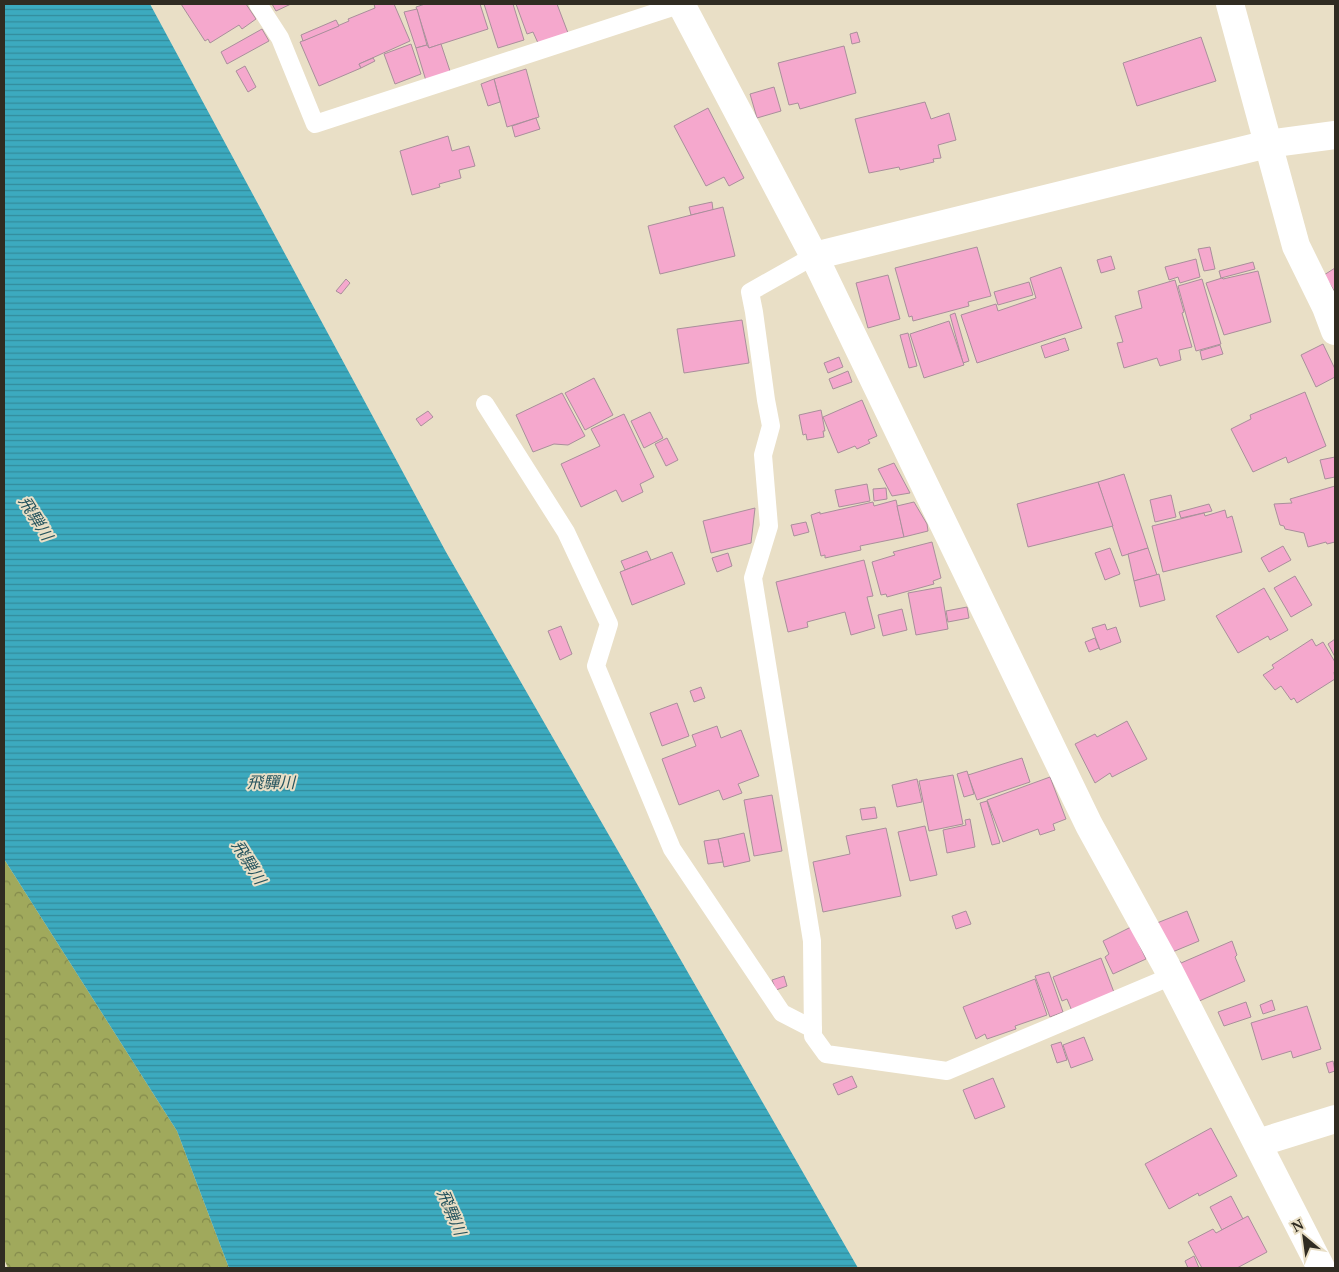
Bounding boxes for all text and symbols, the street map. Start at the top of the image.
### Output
water label: 飛騨川 [14,492,59,546]
water label: 飛驒川 [247,771,297,793]
water label: 飛騨川 [227,836,272,890]
water label: 飛騨川 [432,1186,472,1240]
north arrow [1279,1212,1329,1262]
text: N [1288,1214,1307,1236]

